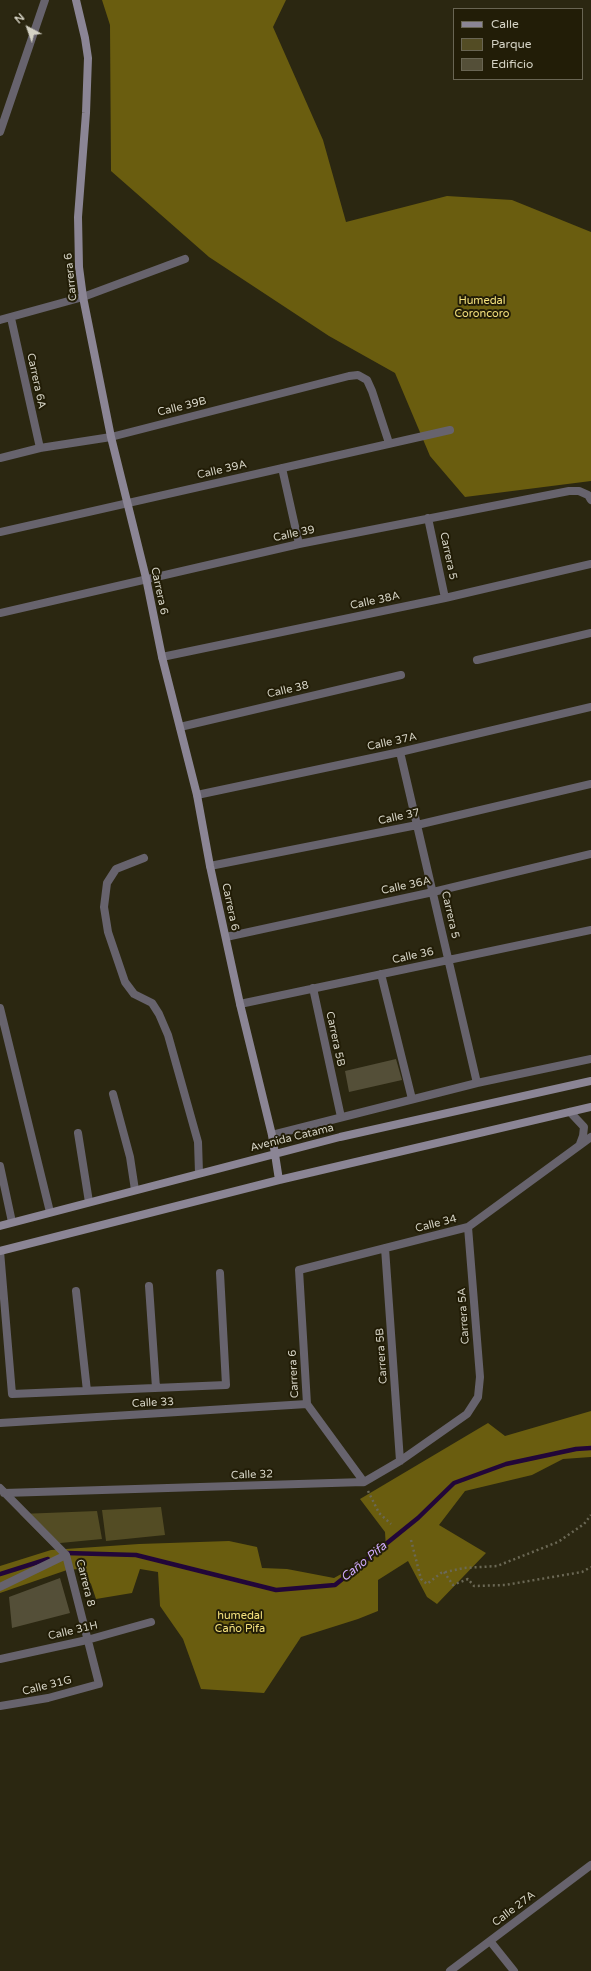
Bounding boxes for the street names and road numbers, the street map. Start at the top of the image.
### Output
street label: Carrera 6 [62,252,80,302]
street label: Carrera 6A [24,352,48,410]
street label: Calle 39B [156,395,208,419]
street label: Calle 39A [196,458,248,482]
street label: Calle 39 [272,523,316,545]
street label: Carrera 5 [437,531,459,581]
street label: Carrera 6 [148,566,170,616]
street label: Calle 38A [349,589,401,613]
street label: Calle 38 [266,679,310,701]
street label: Calle 37A [366,730,418,754]
street label: Calle 37 [377,806,421,828]
street label: Calle 36A [380,874,432,898]
street label: Carrera 6 [219,882,241,932]
street label: Carrera 5 [438,890,462,940]
street label: Calle 36 [391,945,435,967]
street label: Carrera 5B [323,1010,347,1068]
street label: Avenida Catama [249,1121,335,1155]
street label: Calle 34 [414,1212,458,1236]
street label: Carrera 5A [455,1287,473,1345]
street label: Carrera 5B [373,1328,391,1384]
street label: Carrera 6 [286,1349,302,1399]
street label: Calle 33 [132,1395,174,1411]
street label: Calle 32 [231,1468,273,1482]
street label: Carrera 8 [73,1558,97,1608]
street label: Calle 31H [47,1619,99,1643]
street label: Calle 31G [21,1673,73,1699]
street label: Calle 27A [490,1889,538,1929]

